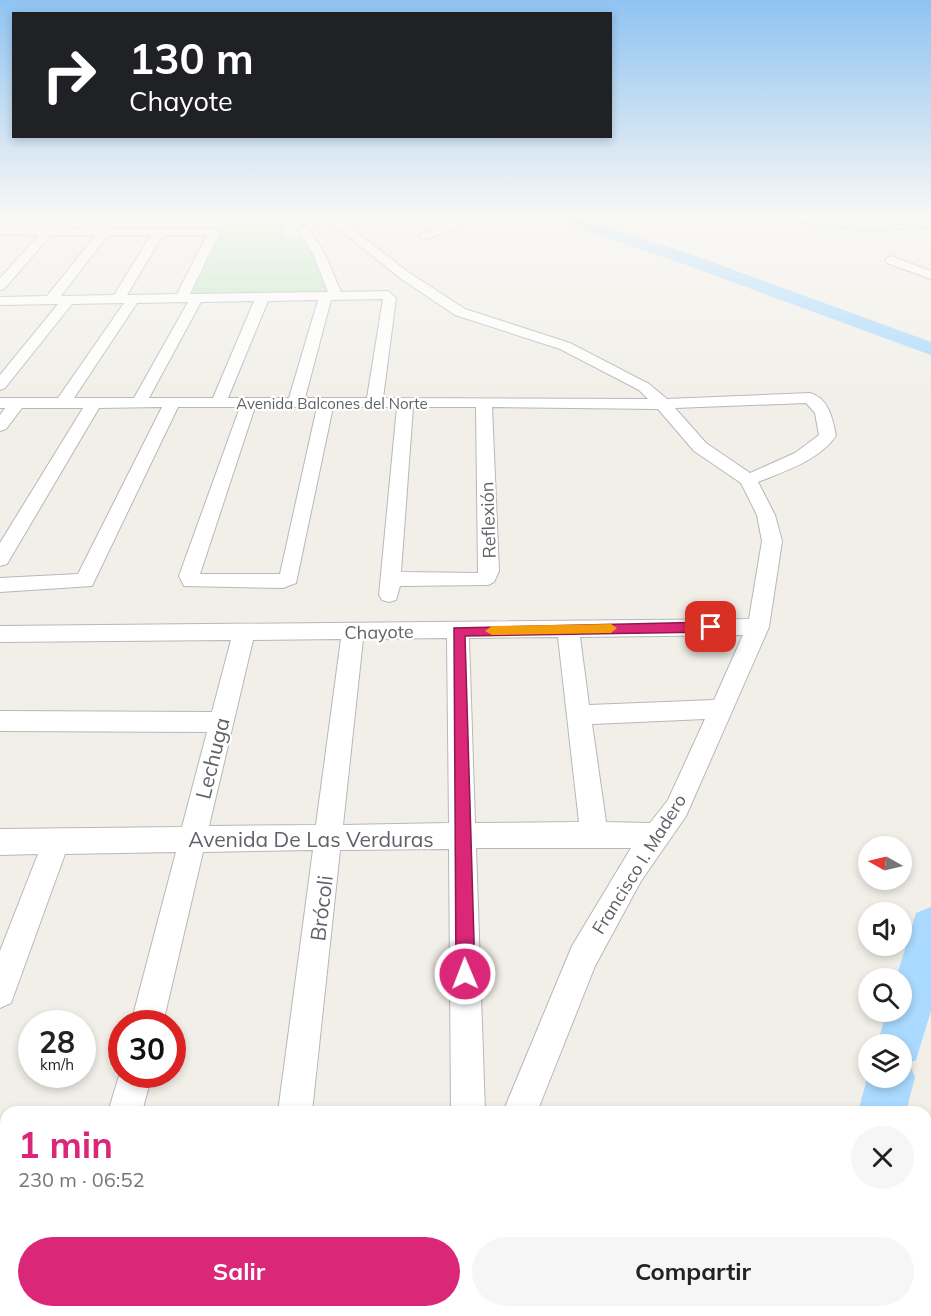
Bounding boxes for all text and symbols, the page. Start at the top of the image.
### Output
text: 130 m [129,32,254,85]
icon: right [30,36,108,114]
text: Chayote [129,84,233,118]
street label: Avenida Balcones del Norte [236,394,428,413]
street label: Reflexión [475,481,501,559]
pin [685,601,736,652]
icon: arrive [694,610,727,643]
street label: Chayote [344,620,414,644]
street label: Lechuga [189,715,235,801]
street label: Francisco I. Madero [587,790,691,938]
street label: Avenida De Las Verduras [188,826,434,852]
north arrow [858,836,912,890]
map controls [858,836,912,1088]
street label: Brócoli [304,874,338,942]
button: sound [858,902,912,956]
position arrow [433,942,497,1006]
button: search [858,968,912,1022]
speed limit sign: 30 [108,1010,186,1088]
text: 28 [39,1023,75,1061]
button: layers [858,1034,912,1088]
text: km/h [40,1055,74,1074]
text: 1 min [18,1122,113,1167]
button: close [851,1126,914,1189]
text: 230 m · 06:52 [18,1167,144,1192]
button: Salir [18,1237,460,1306]
button: Compartir [472,1237,914,1306]

